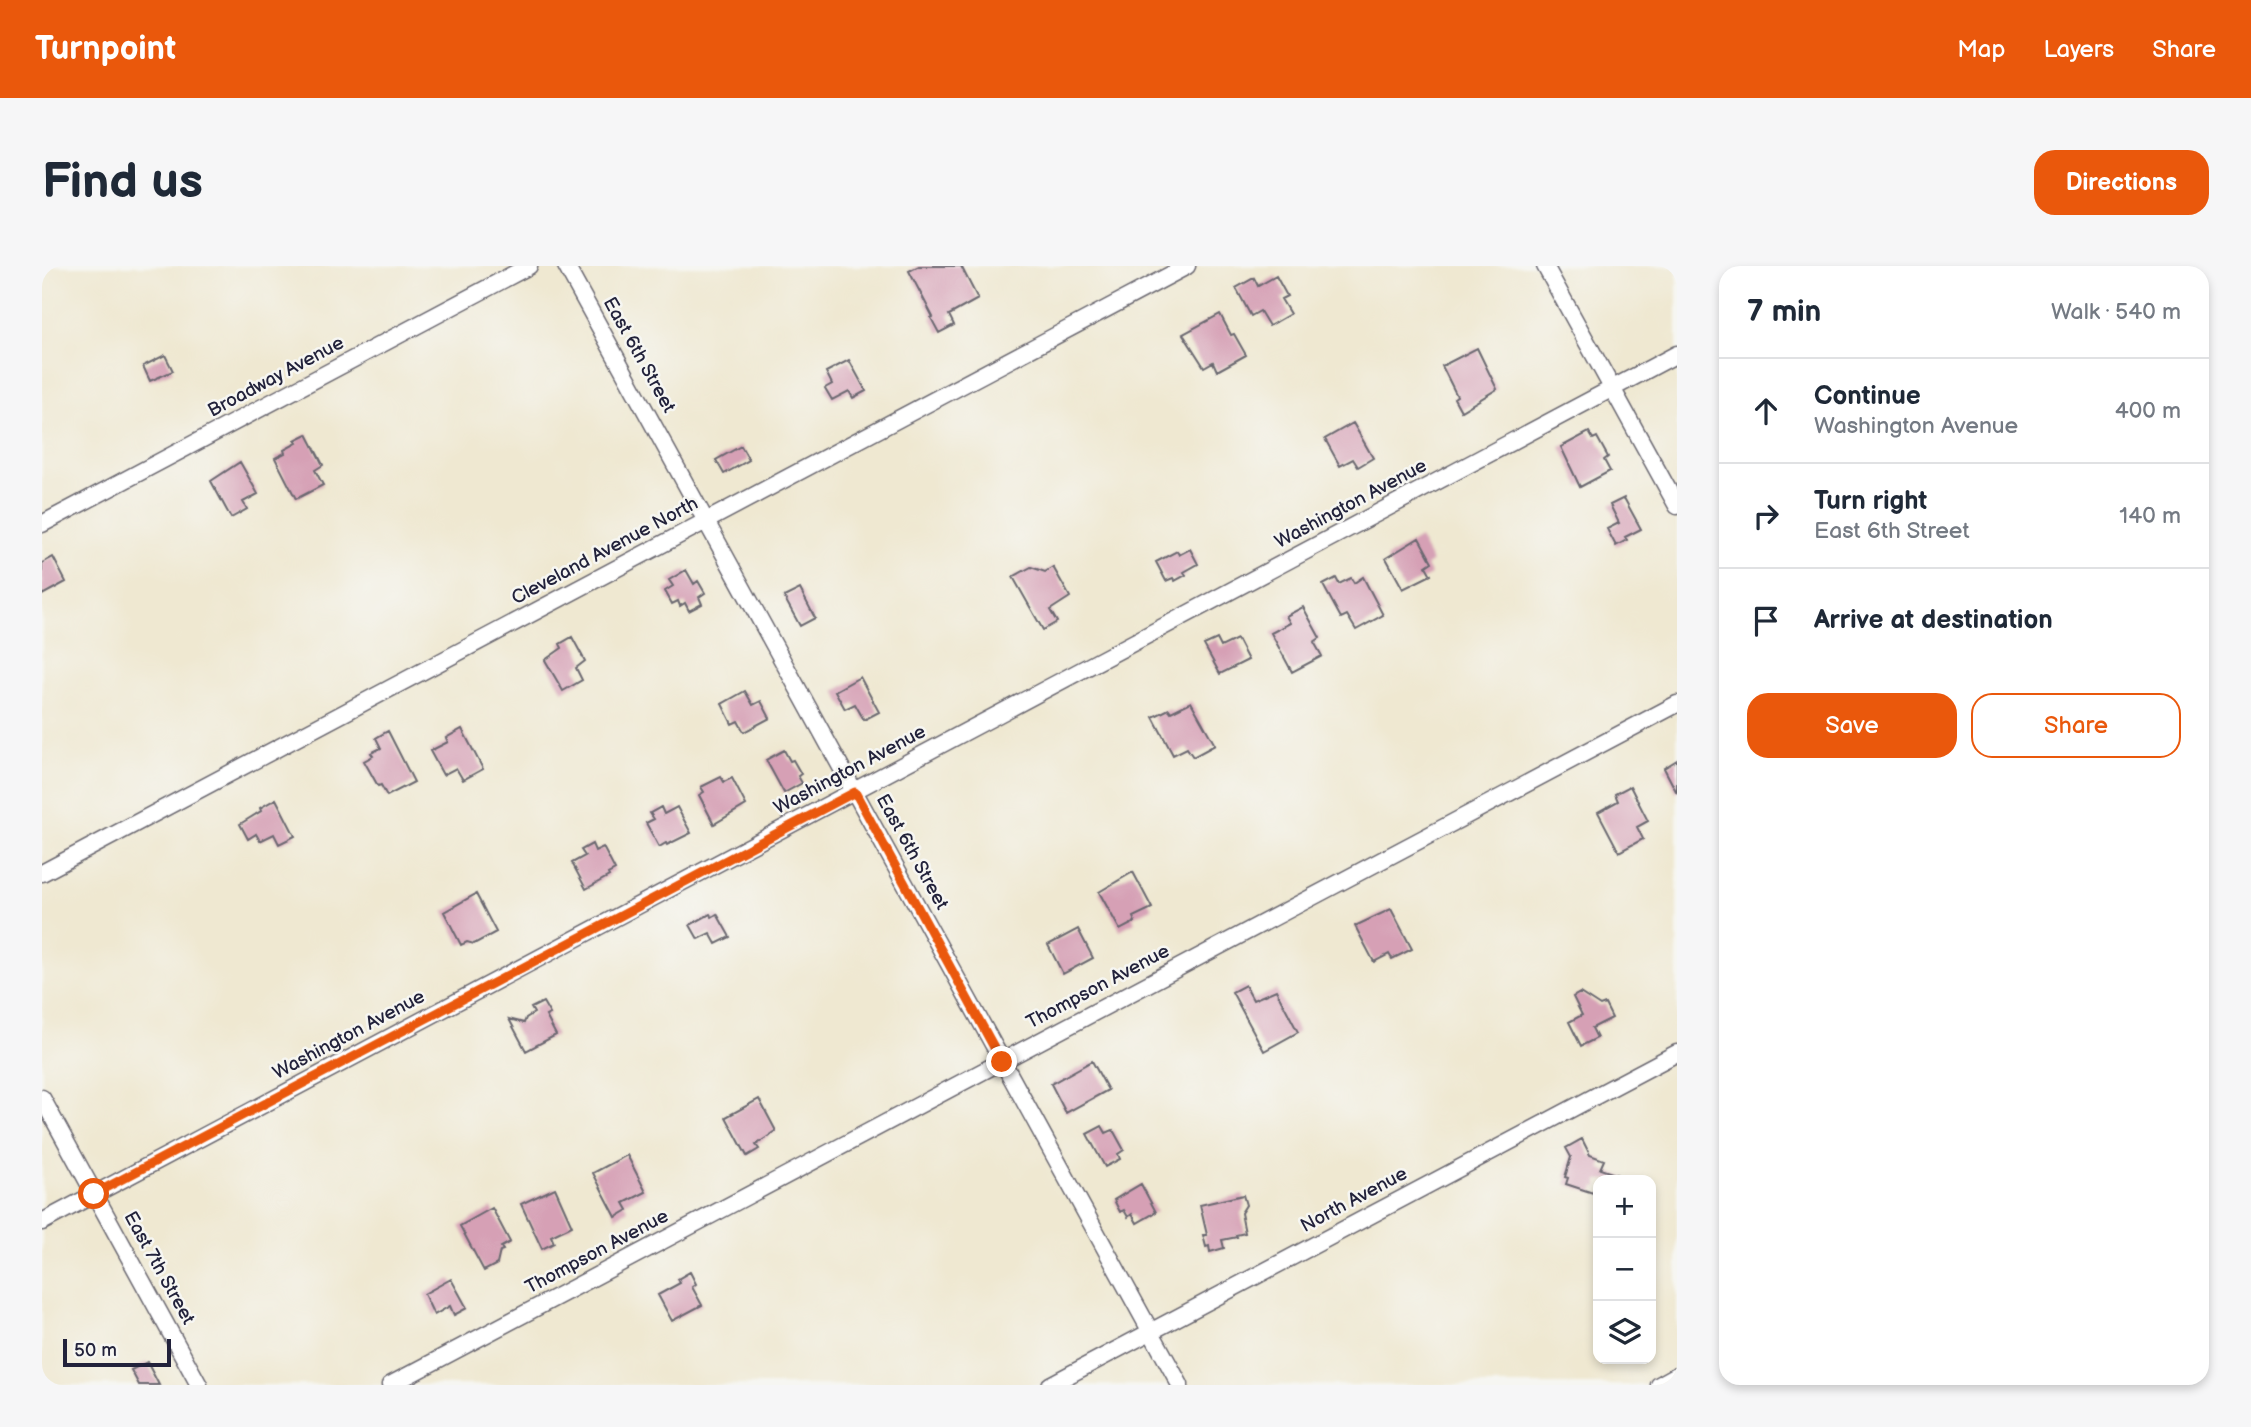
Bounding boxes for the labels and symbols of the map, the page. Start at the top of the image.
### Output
street label: East 6th Street [598,293,680,417]
street label: Broadway Avenue [204,331,348,423]
street label: Washington Avenue [1271,454,1431,554]
street label: Cleveland Avenue North [508,492,702,610]
street label: Washington Avenue [770,720,930,820]
street label: East 6th Street [871,790,953,914]
street label: Thompson Avenue [1023,940,1173,1034]
street label: Washington Avenue [269,985,429,1085]
route end [986,1046,1017,1077]
street label: North Avenue [1297,1162,1411,1238]
route start [78,1178,109,1209]
street label: Thompson Avenue [522,1205,672,1299]
street label: East 7th Street [118,1207,200,1329]
scale bar [63,1336,172,1368]

